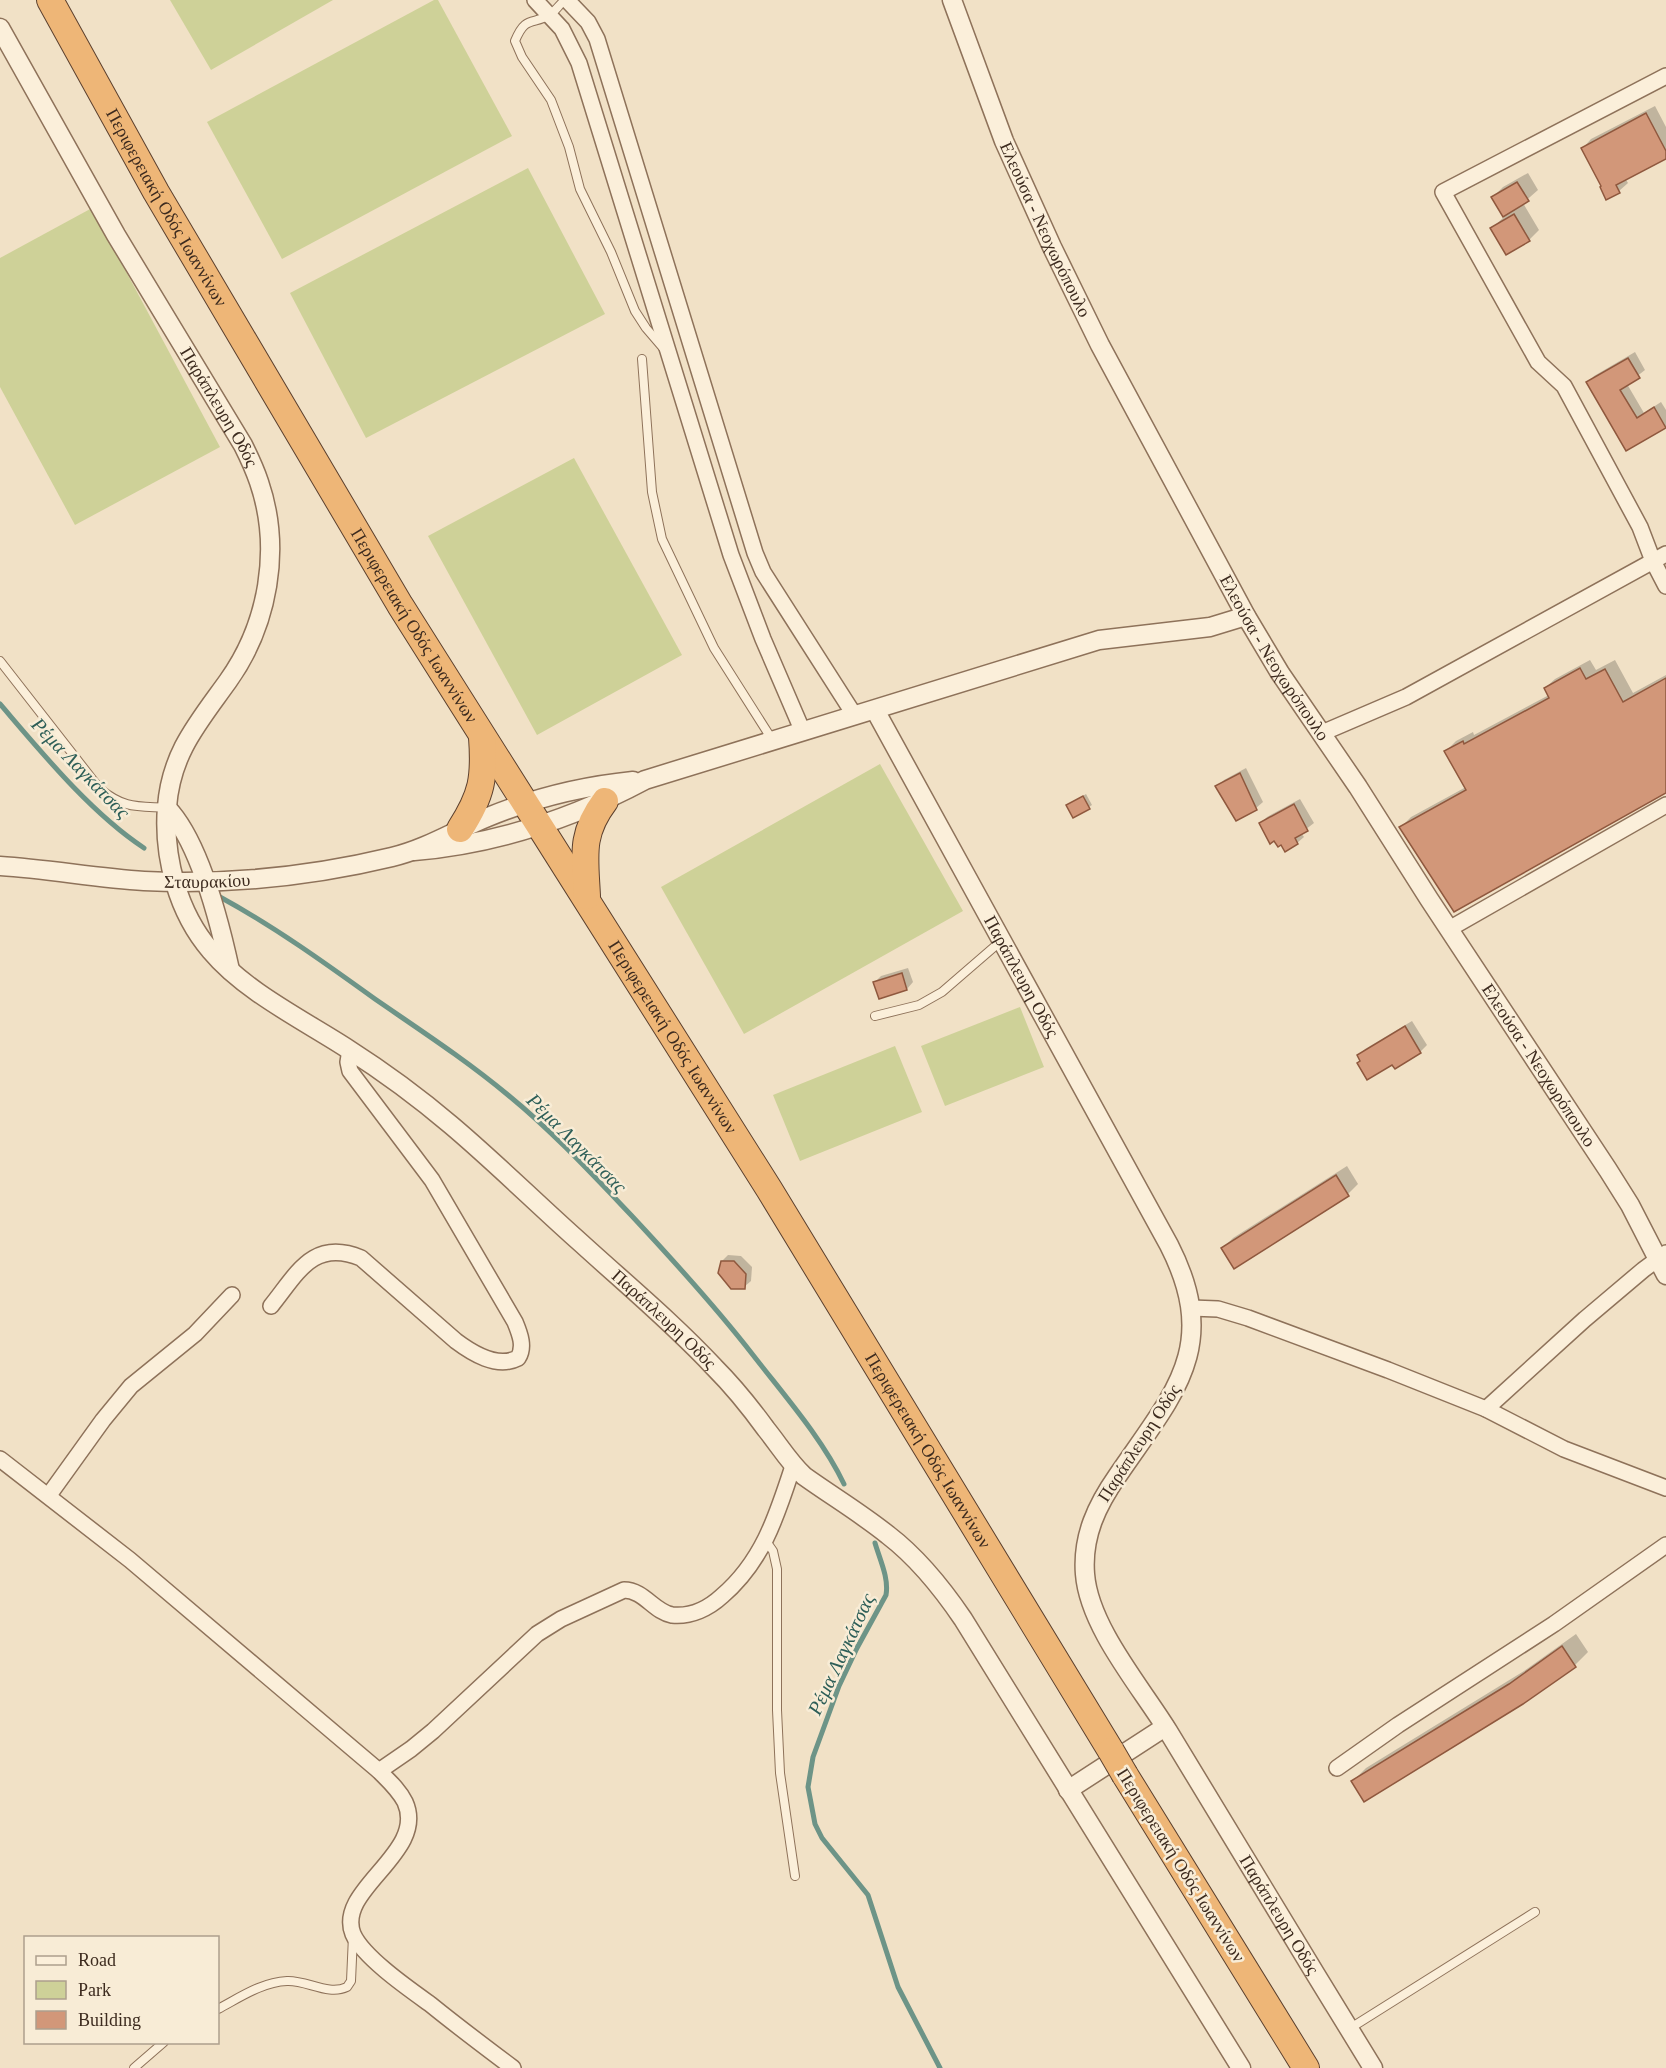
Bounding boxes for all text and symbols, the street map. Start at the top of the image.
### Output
street label: Περιφερειακή Οδός Ιωαννίνων [102,105,231,310]
street label: Ελεούσα - Νεοχωρόπουλο [996,139,1095,320]
street label: Παράπλευρη Οδός [176,344,262,470]
street label: Περιφερειακή Οδός Ιωαννίνων [347,525,482,727]
street label: Ελεούσα - Νεοχωρόπουλο [1216,572,1333,744]
water label: Ρέμα Λαγκάτσας [26,712,135,824]
street label: Σταυρακίου [164,870,251,892]
street label: Παράπλευρη Οδός [980,912,1063,1041]
street label: Περιφερειακή Οδός Ιωαννίνων [604,937,741,1137]
street label: Ελεούσα - Νεοχωρόπουλο [1478,980,1600,1151]
water label: Ρέμα Λαγκάτσας [521,1088,632,1199]
street label: Παράπλευρη Οδός [608,1265,720,1373]
street label: Περιφερειακή Οδός Ιωαννίνων [861,1349,995,1552]
street label: Παράπλευρη Οδός [1094,1381,1184,1505]
water label: Ρέμα Λαγκάτσας [803,1589,880,1720]
street label: Περιφερειακή Οδός Ιωαννίνων [1113,1764,1249,1966]
street label: Παράπλευρη Οδός [1236,1852,1323,1978]
legend [24,1936,219,2044]
text: Road [78,1950,116,1970]
text: Park [78,1980,111,2000]
text: Building [78,2010,141,2030]

